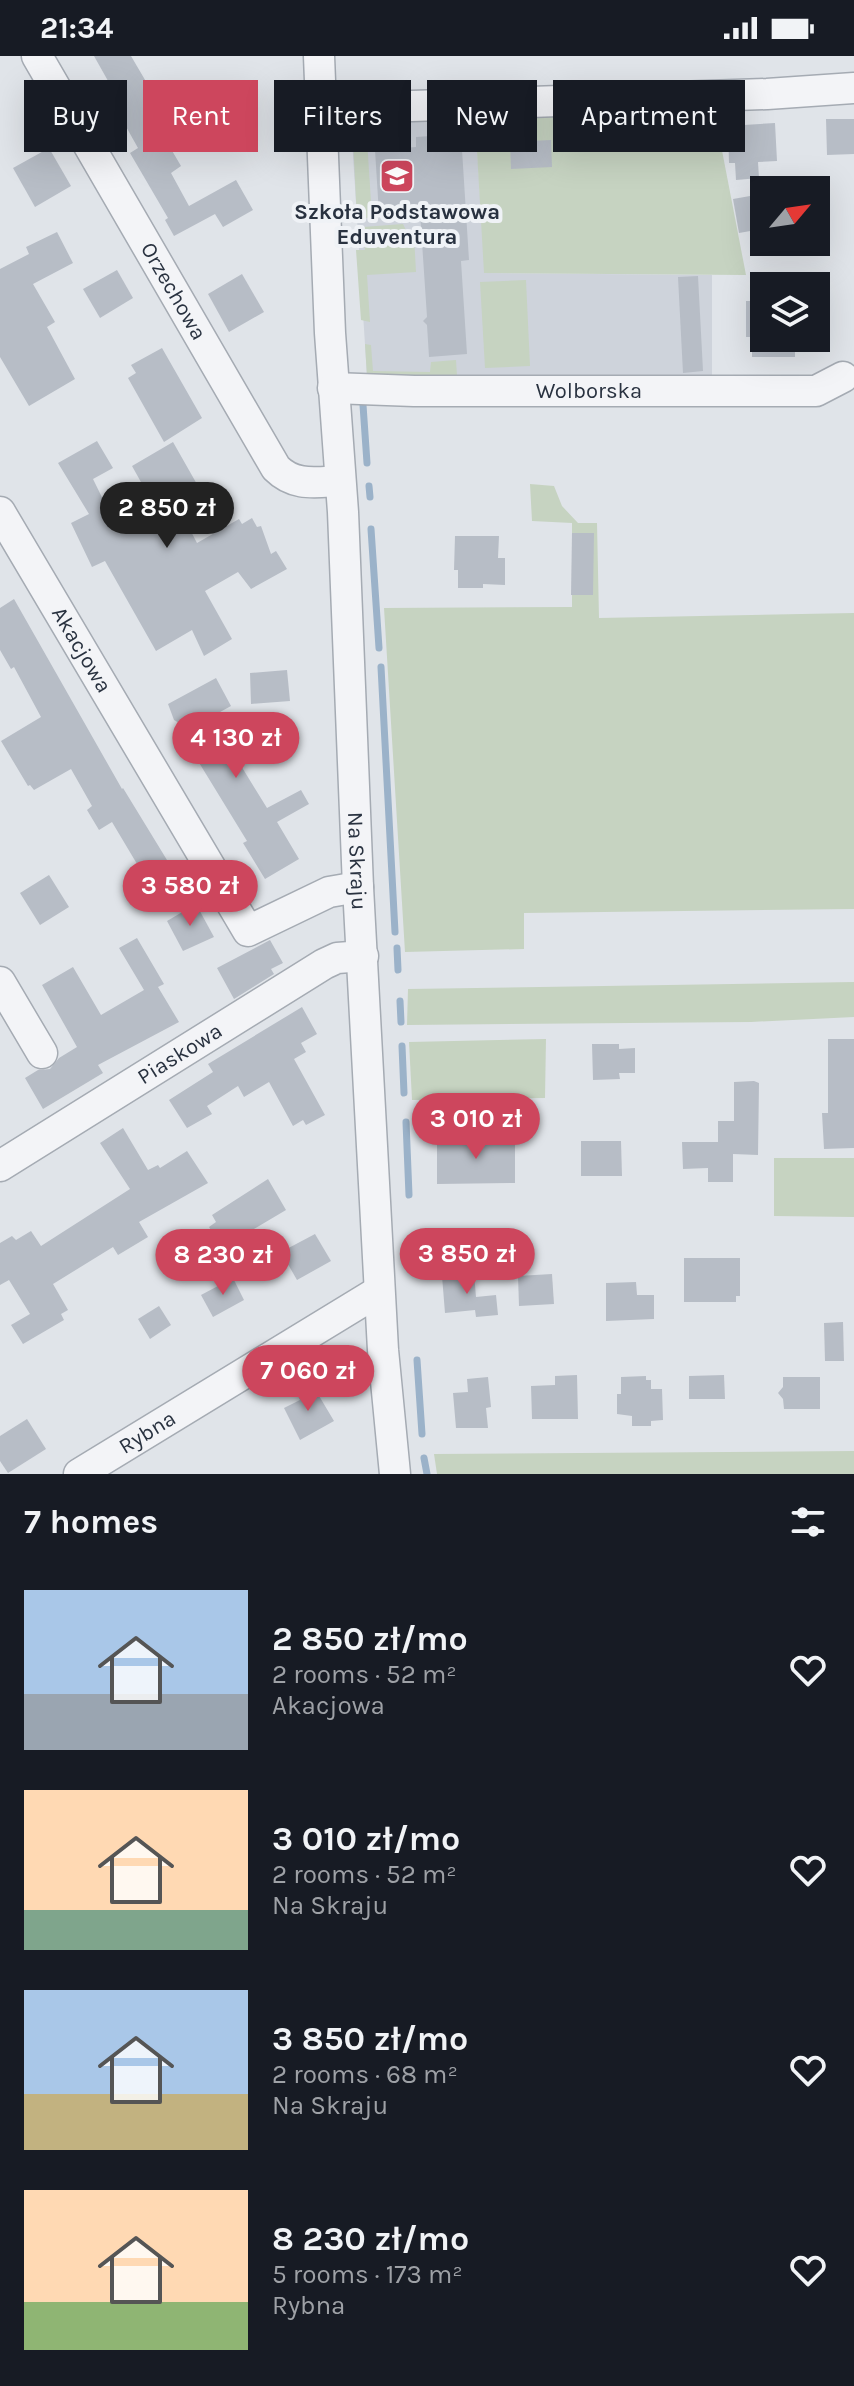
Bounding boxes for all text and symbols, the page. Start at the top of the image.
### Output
text: 21:34 [40,10,113,46]
chip: Buy [24,80,127,152]
chip: Rent [143,80,258,152]
chip: Filters [274,80,411,152]
chip: New [427,80,537,152]
chip: Apartment [553,80,745,152]
school or university icon: Szkoła Podstawowa Eduventura [378,157,416,195]
north arrow [750,176,830,256]
map controls [750,176,830,352]
place label: Szkoła Podstawowa Eduventura [294,199,500,250]
street label: Orzechowa [135,238,212,345]
button: layers [750,272,830,352]
street label: Wolborska [536,378,642,404]
pin: 2 850 zł [84,482,250,550]
text: 2 850 zł [118,492,216,523]
street label: Akacjowa [46,602,117,697]
pin: 4 130 zł [153,712,319,780]
text: 4 130 zł [190,722,282,753]
street label: Na Skraju [342,811,372,911]
pin: 3 580 zł [107,860,273,928]
text: 3 580 zł [141,870,239,901]
street label: Piaskowa [133,1018,227,1090]
pin: 3 010 zł [393,1093,559,1161]
text: 3 010 zł [430,1103,522,1134]
pin: 3 850 zł [384,1228,550,1296]
pin: 8 230 zł [140,1229,306,1297]
text: 3 850 zł [418,1238,516,1269]
text: 8 230 zł [173,1239,273,1270]
pin: 7 060 zł [225,1345,391,1413]
text: 7 060 zł [260,1355,356,1386]
street label: Rybna [114,1405,181,1460]
icon: filters [786,1500,830,1544]
text: 7 homes [24,1502,158,1542]
text: 2 850 zł/mo [272,1619,468,1659]
icon: home [88,1622,184,1718]
icon: heart [786,1648,830,1692]
text: 2 rooms · 52 m² [272,1659,457,1690]
text: Akacjowa [272,1690,385,1721]
text: 3 010 zł/mo [272,1819,460,1859]
icon: home [88,1822,184,1918]
icon: heart [786,1848,830,1892]
text: 2 rooms · 52 m² [272,1859,457,1890]
text: Na Skraju [272,1890,388,1921]
text: 3 850 zł/mo [272,2019,468,2059]
icon: home [88,2022,184,2118]
icon: heart [786,2048,830,2092]
text: 2 rooms · 68 m² [272,2059,458,2090]
text: Na Skraju [272,2090,388,2121]
text: 8 230 zł/mo [272,2219,469,2259]
icon: home [88,2222,184,2318]
icon: heart [786,2248,830,2292]
text: 5 rooms · 173 m² [272,2259,463,2290]
text: Rybna [272,2290,345,2321]

